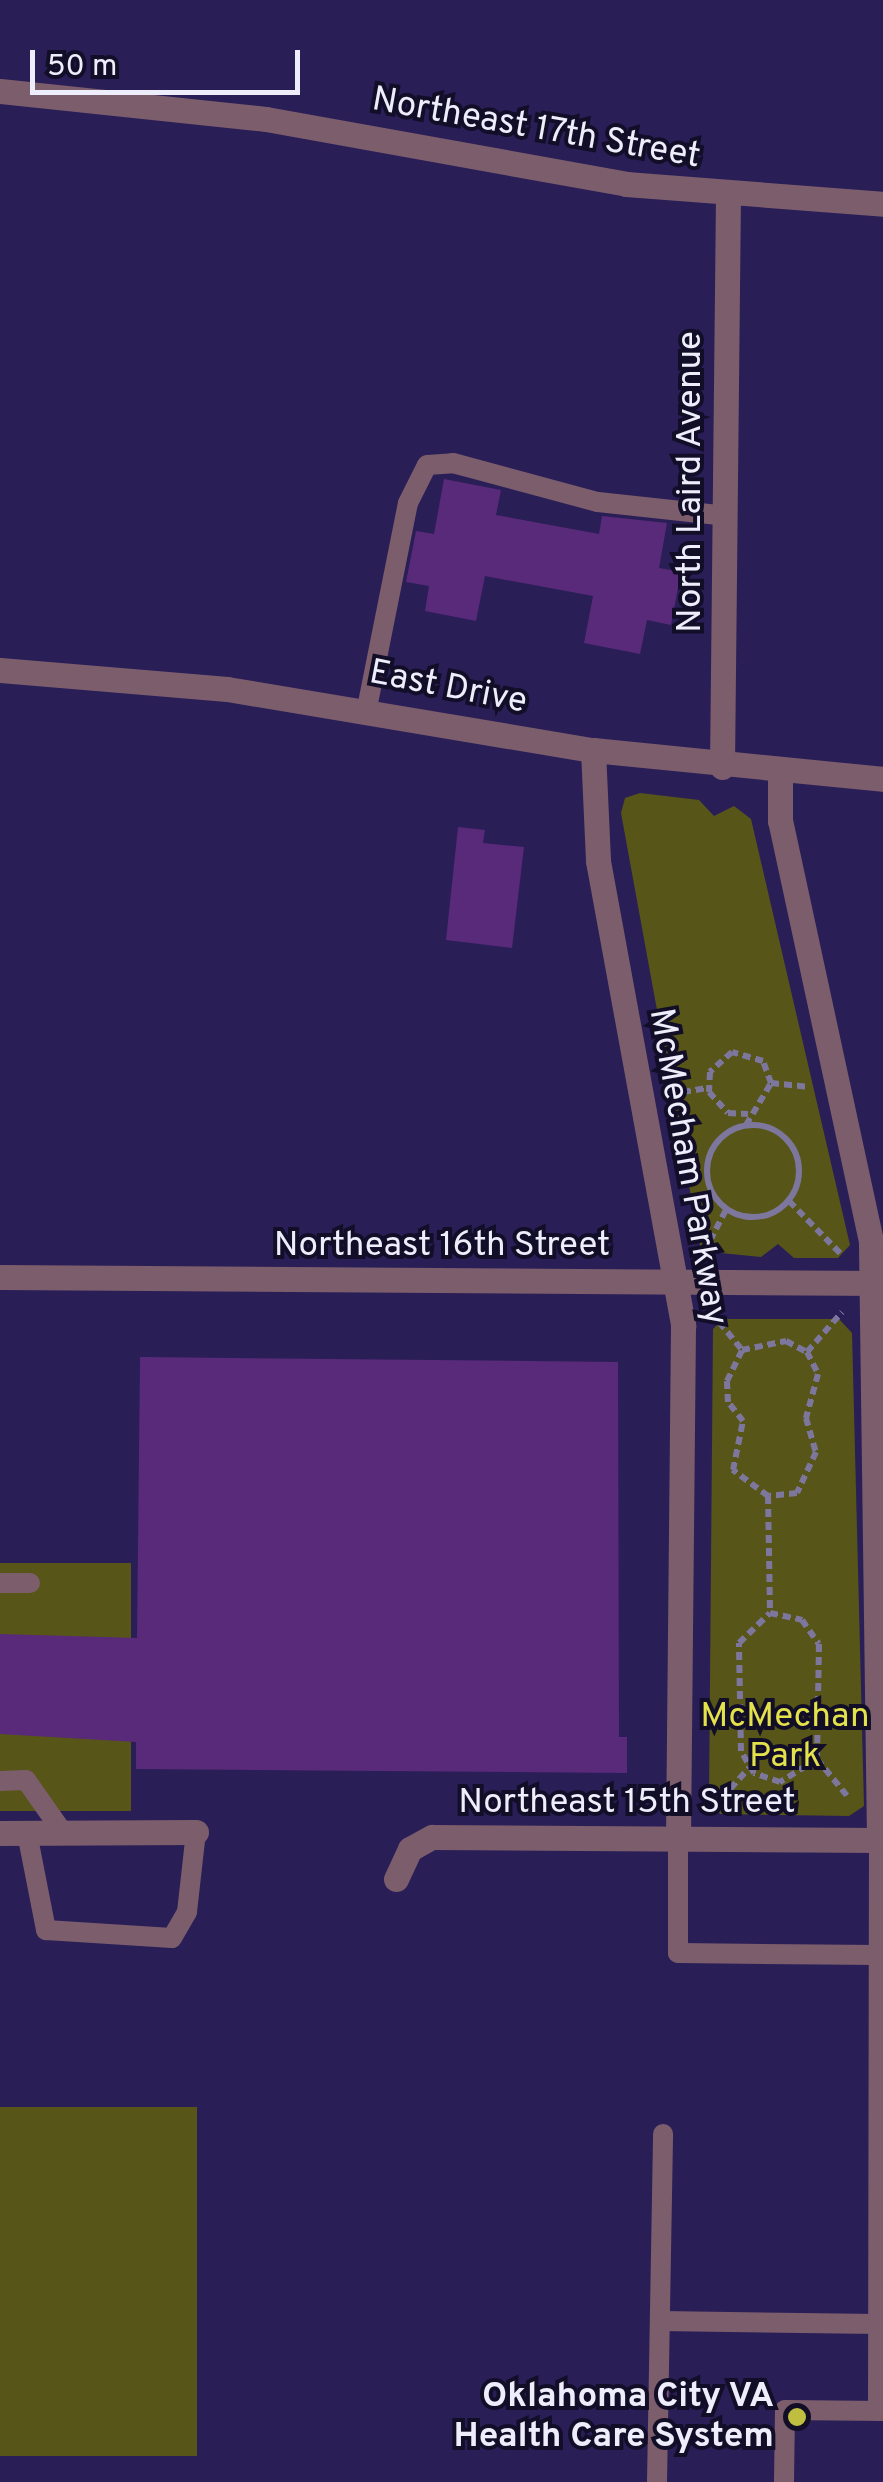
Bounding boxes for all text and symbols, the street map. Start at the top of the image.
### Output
scale bar [35,30,305,92]
text: 50 m [47,49,117,86]
street label: Northeast 17th Street [369,79,703,179]
street label: North Laird Avenue [670,330,712,634]
street label: East Drive [366,652,530,724]
street label: McMecham Parkway [638,1005,736,1329]
street label: Northeast 16th Street [274,1225,610,1267]
park label: McMechan Park [700,1696,870,1778]
street label: Northeast 15th Street [458,1782,796,1824]
place label: Oklahoma City VA Health Care System [453,2376,774,2458]
marker: Oklahoma City VA Health Care System [784,2404,810,2430]

